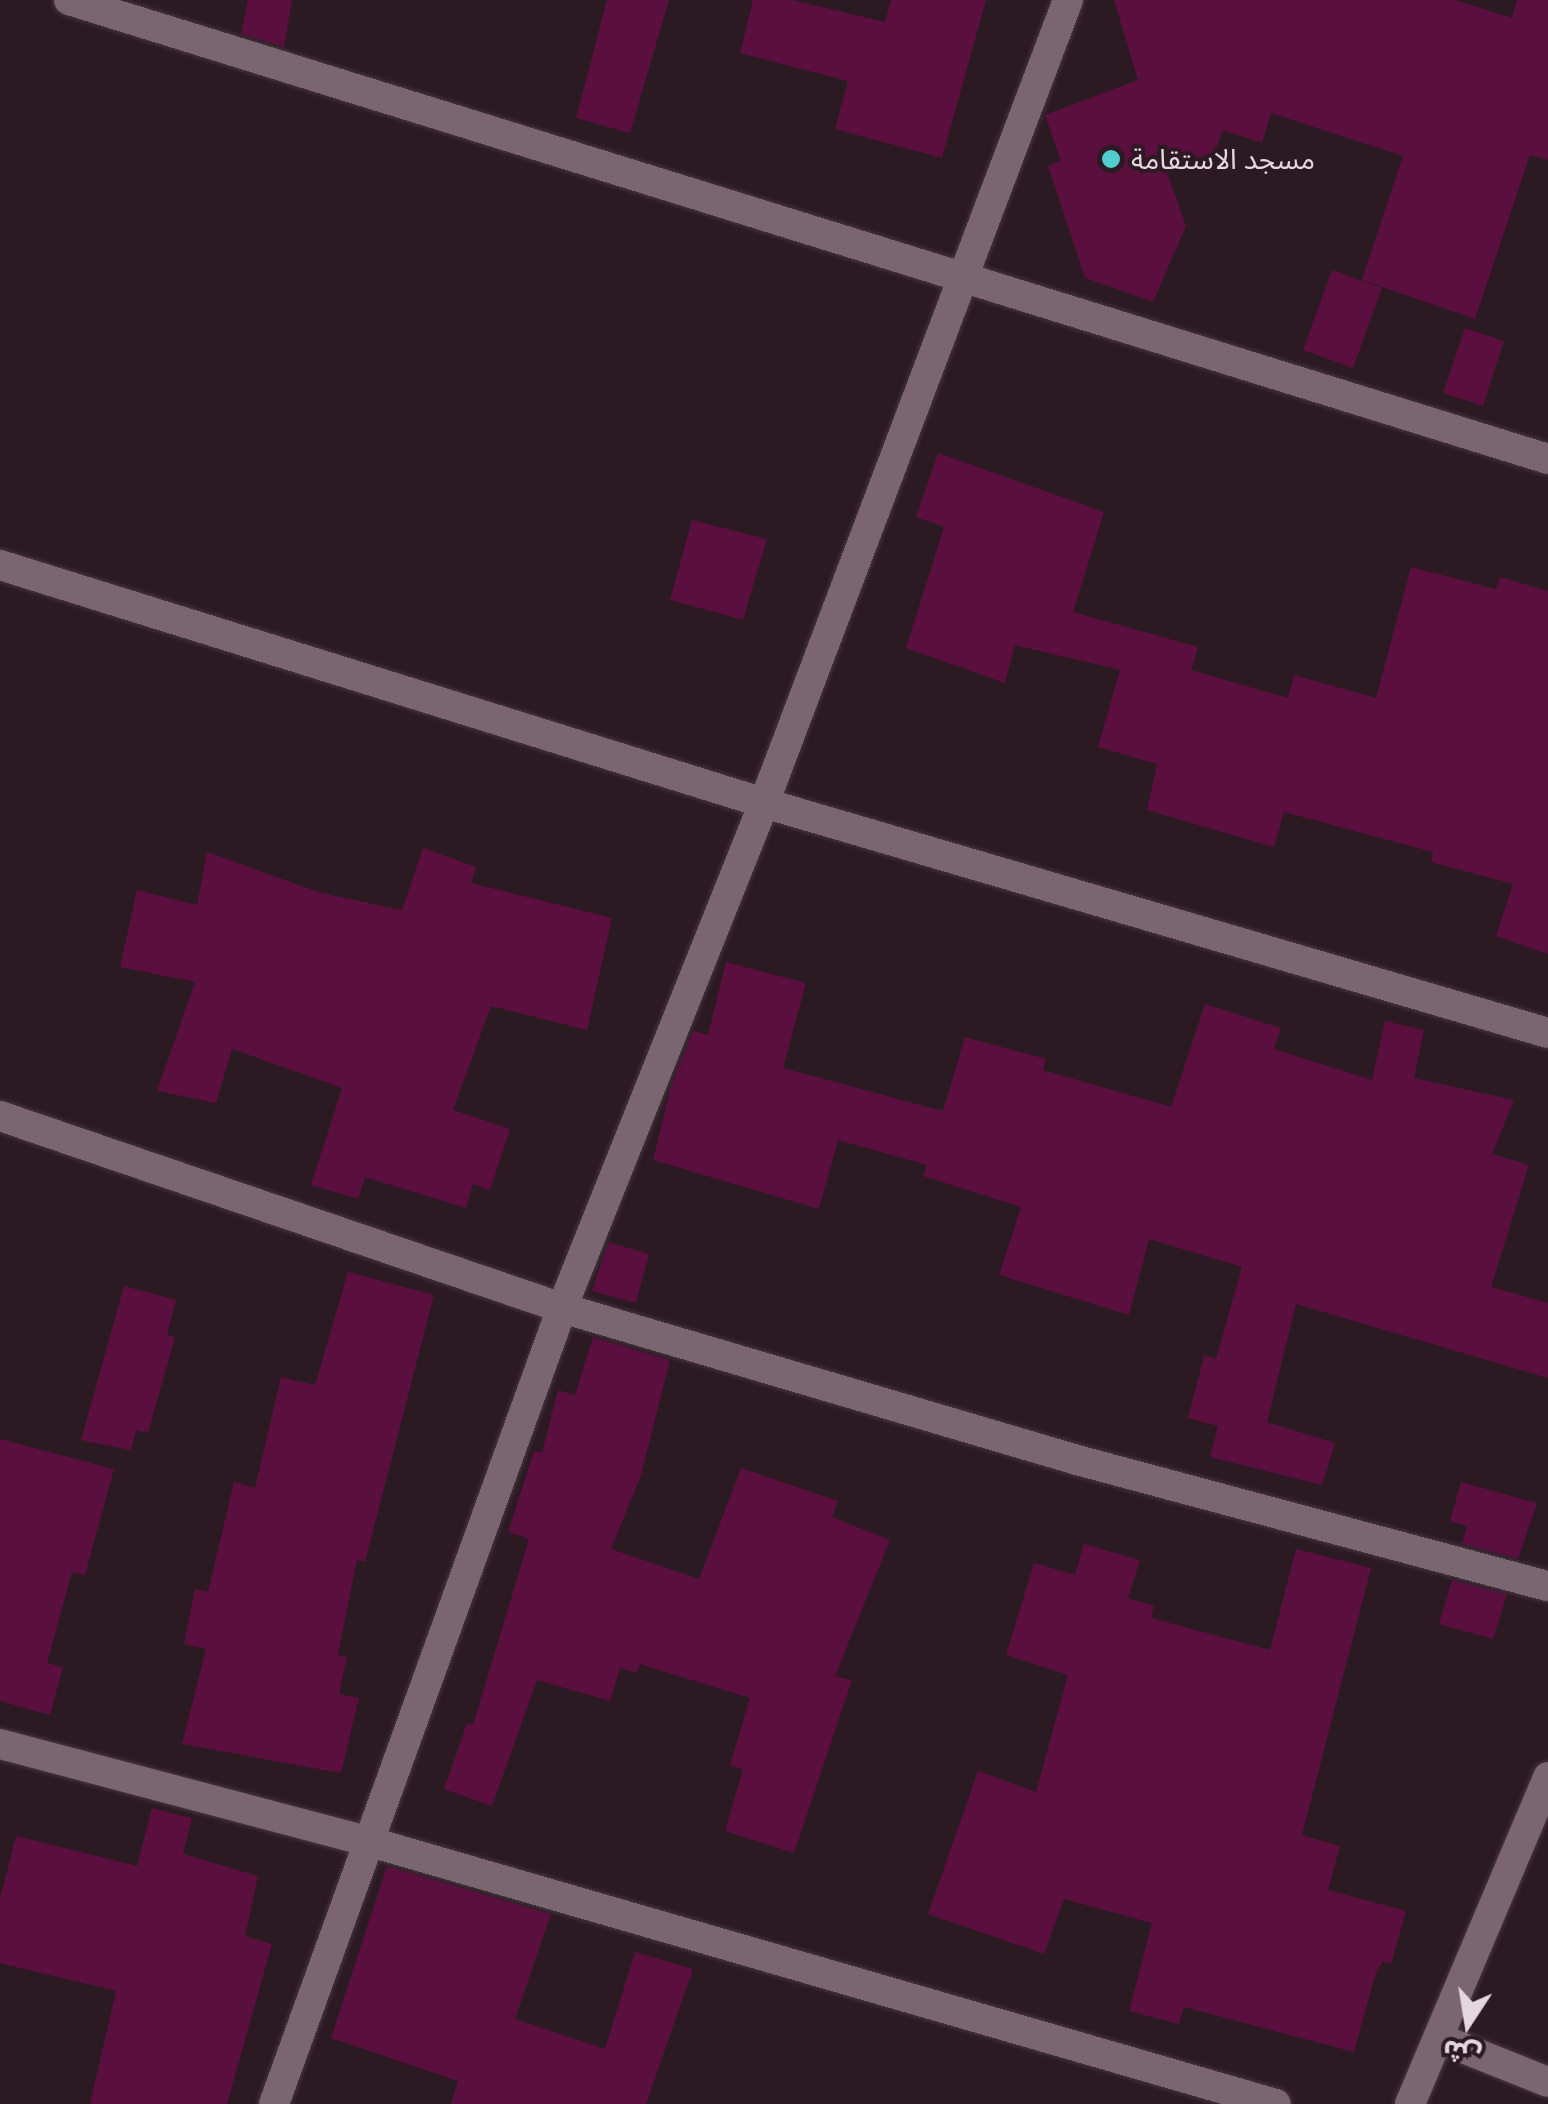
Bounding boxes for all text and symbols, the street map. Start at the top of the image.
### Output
place label: مسجد الاستقامة [1131,142,1315,176]
marker: مسجد الاستقامة [1100,148,1122,170]
north arrow [1418,1974,1518,2074]
text: ش [1439,2034,1484,2074]

